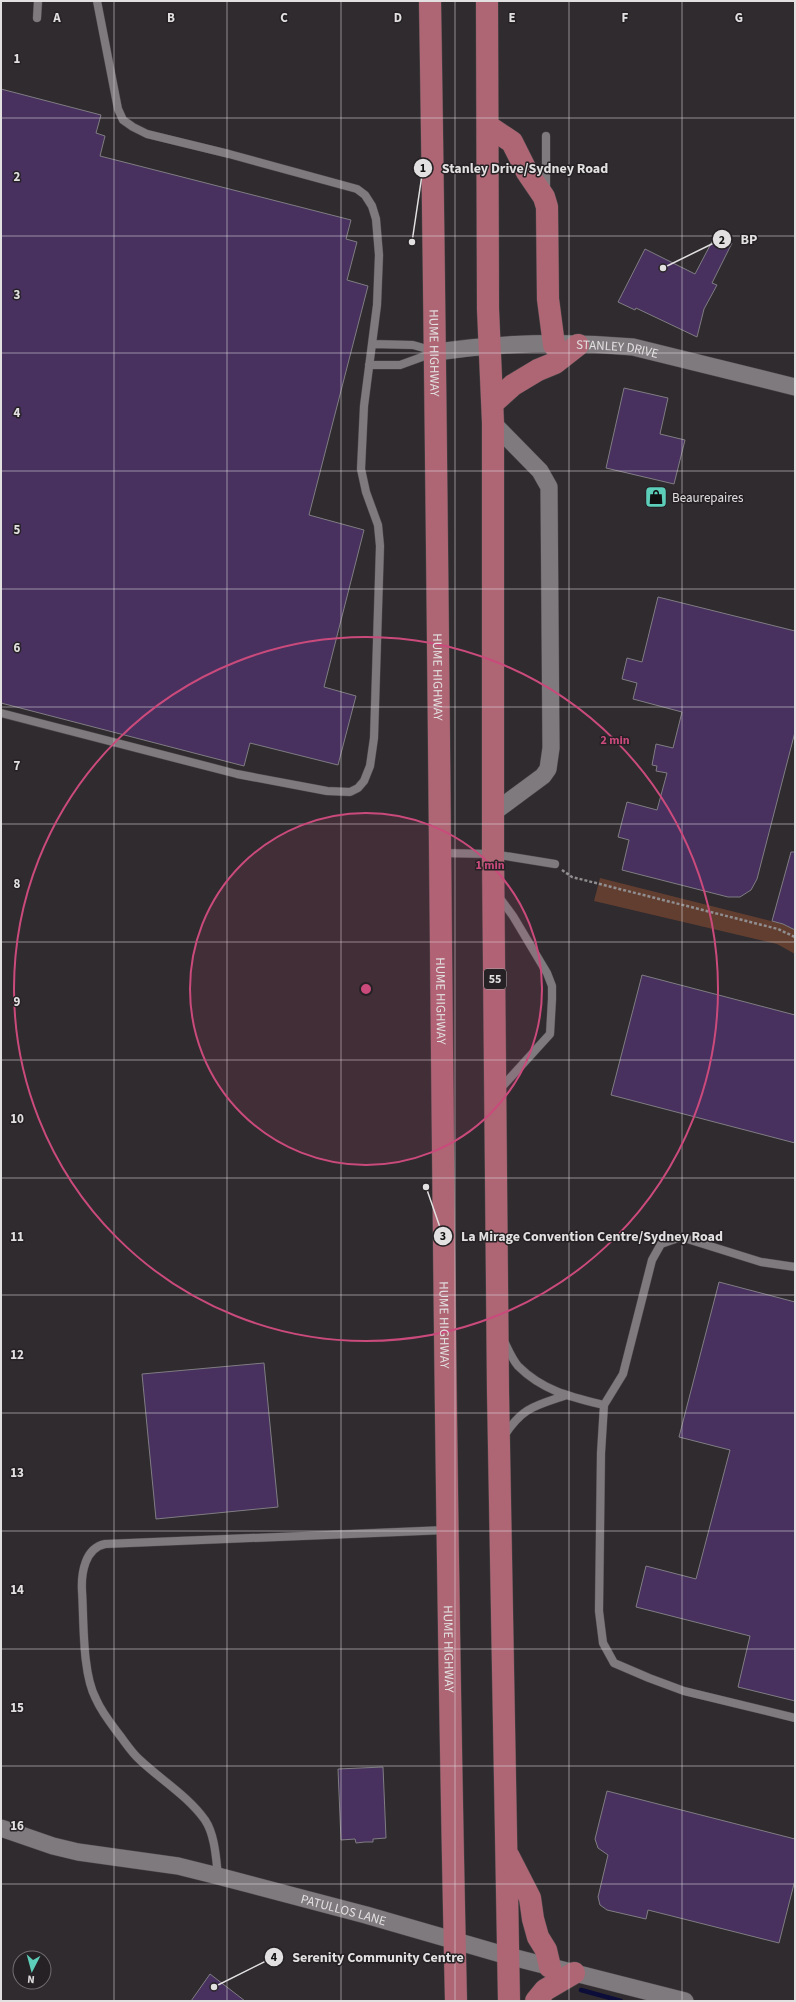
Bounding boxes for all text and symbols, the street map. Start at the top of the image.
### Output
text: A [52,9,61,27]
text: B [167,9,175,27]
text: C [280,9,288,27]
text: D [394,9,402,27]
text: E [508,9,516,27]
text: F [622,9,629,27]
text: G [735,9,743,27]
text: 1 [14,50,21,68]
callout: Stanley Drive/Sydney Road [413,155,616,181]
text: Stanley Drive/Sydney Road [442,159,608,179]
text: 1 [420,160,426,177]
text: 2 [14,168,21,186]
callout: BP [712,226,765,252]
text: BP [741,230,757,250]
text: 2 [719,232,725,249]
text: 3 [14,286,21,304]
street label: HUME HIGHWAY [424,309,443,398]
street label: STANLEY DRIVE [576,336,660,363]
text: 4 [14,404,21,422]
shop icon: Beaurepaires [643,484,669,510]
place label: Beaurepaires [672,489,744,507]
text: 5 [14,521,21,539]
street label: HUME HIGHWAY [428,633,447,722]
text: 6 [14,639,21,657]
text: 2 min [600,732,630,749]
text: 7 [14,757,21,775]
text: 1 min [475,857,505,874]
text: 8 [14,875,21,893]
street label: HUME HIGHWAY [431,957,450,1046]
road number: 55 [484,969,506,989]
centre of rings [359,982,373,996]
text: 9 [14,993,21,1011]
text: 10 [10,1110,24,1128]
callout: La Mirage Convention Centre/Sydney Road [433,1223,731,1249]
text: La Mirage Convention Centre/Sydney Road [461,1227,723,1247]
text: 11 [10,1228,24,1246]
text: 3 [440,1228,446,1245]
street label: HUME HIGHWAY [434,1281,453,1370]
text: 12 [10,1346,24,1364]
text: 13 [10,1464,24,1482]
text: 14 [10,1581,24,1599]
street label: HUME HIGHWAY [439,1605,458,1694]
text: 15 [10,1699,24,1717]
text: 16 [10,1817,24,1835]
street label: PATULLOS LANE [299,1890,388,1930]
callout: Serenity Community Centre [264,1944,472,1970]
text: Serenity Community Centre [292,1948,464,1968]
text: 4 [271,1949,278,1966]
north arrow [12,1950,52,1990]
text: N [27,1972,35,1987]

